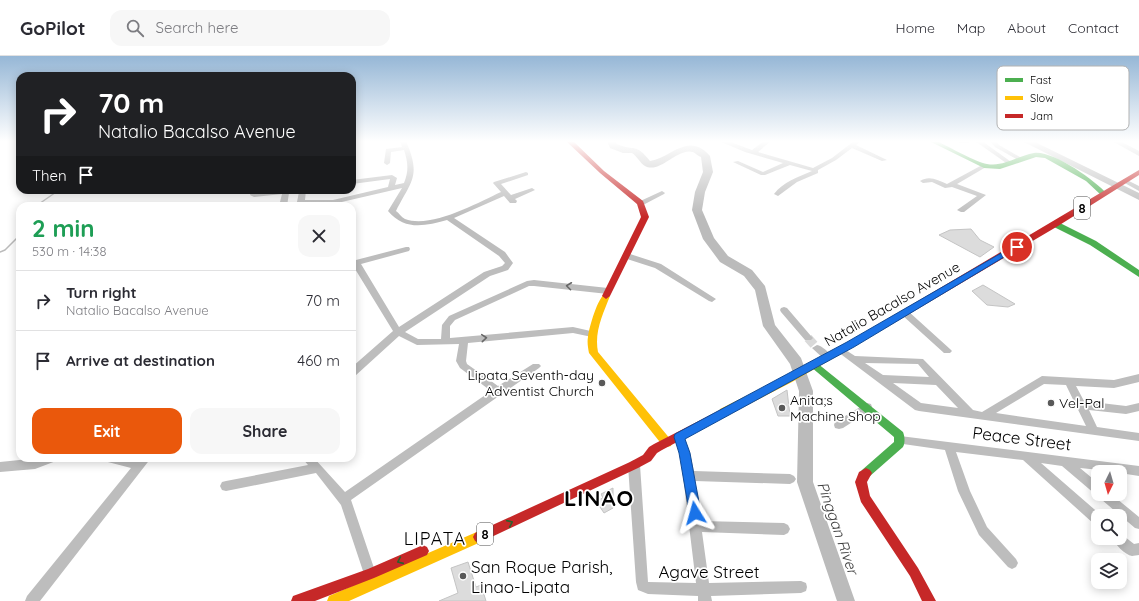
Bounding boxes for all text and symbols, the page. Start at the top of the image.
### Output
search box [110,10,390,46]
text: GoPilot [20,16,86,40]
icon: search [124,17,146,39]
text: Search here [156,18,238,37]
text: Home [896,19,935,37]
text: Map [957,19,985,37]
text: About [1007,19,1046,37]
text: Contact [1068,19,1119,37]
legend [997,66,1129,130]
text: Fast [1030,73,1052,87]
text: 70 m [98,85,164,120]
icon: right [32,88,84,140]
text: Slow [1030,91,1054,105]
text: Jam [1030,109,1053,123]
text: Natalio Bacalso Avenue [98,120,296,143]
icon: arrive [75,164,97,186]
text: Then [32,166,67,185]
road number: 8 [1074,197,1090,219]
text: 2 min [32,213,94,243]
button: close [298,215,340,257]
pin [1000,230,1034,264]
icon: arrive [1006,236,1028,258]
text: 530 m · 14:38 [32,243,106,259]
street label: Natalio Bacalso Avenue [821,258,963,350]
one-way arrow [566,282,572,291]
text: Turn right [66,283,137,302]
icon: right [32,290,54,312]
text: 70 m [306,291,340,310]
text: Natalio Bacalso Avenue [66,302,209,318]
one-way arrow [481,334,487,343]
icon: arrive [32,350,54,372]
text: Arrive at destination [66,351,215,370]
text: 460 m [297,351,340,370]
place label: Lipata Seventh-day Adventist Church [467,366,594,400]
marker: Lipata Seventh-day Adventist Church [597,378,607,388]
place label: Anita;s Machine Shop [790,391,881,425]
place label: Vel-Pal [1059,394,1105,412]
marker: Vel-Pal [1046,398,1056,408]
marker: Anita;s Machine Shop [777,403,787,413]
button: Exit [32,408,182,454]
button: Share [190,408,340,454]
street label: Peace Street [971,422,1073,455]
north arrow [1091,465,1127,501]
map controls [1091,465,1127,589]
water label: Pinggan River [813,479,863,579]
district label: LINAO [564,484,634,512]
position arrow [674,492,716,534]
button: search [1091,509,1127,545]
one-way arrow [506,520,514,528]
road number: 8 [477,523,493,545]
district label: LIPATA [404,527,466,550]
button: layers [1091,553,1127,589]
one-way arrow [396,556,404,564]
place label: San Roque Parish, Linao-Lipata [471,556,613,597]
street label: Agave Street [658,561,760,582]
marker: San Roque Parish, Linao-Lipata [458,571,468,581]

